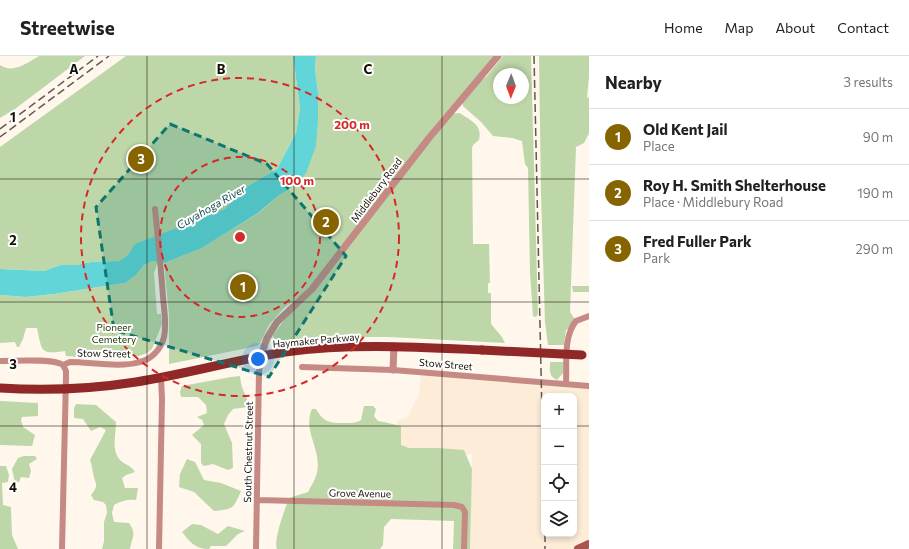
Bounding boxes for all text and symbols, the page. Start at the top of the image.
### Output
text: Streetwise [20,16,115,39]
text: Home [664,19,703,36]
text: Map [725,19,753,36]
text: About [775,19,815,36]
text: Contact [837,19,889,36]
text: A [69,61,79,77]
text: B [217,61,226,77]
text: C [364,61,373,77]
north arrow [493,68,529,104]
text: Nearby [605,72,662,93]
text: 3 results [844,74,893,90]
text: 1 [10,109,16,125]
text: 200 m [334,117,370,131]
text: Old Kent Jail [643,120,728,138]
text: 1 [615,129,621,145]
text: 90 m [863,129,893,145]
text: Place [643,138,675,154]
pin: 3 [128,144,154,174]
street label: Middlebury Road [348,155,404,225]
text: 100 m [280,173,314,187]
text: Roy H. Smith Shelterhouse [643,176,826,194]
water label: Cuyahoga River [174,181,248,232]
text: 2 [614,185,622,201]
text: 190 m [857,185,893,201]
text: Place · Middlebury Road [643,194,783,210]
pin: 2 [313,207,339,237]
centre of rings [233,230,247,244]
text: 2 [9,232,17,248]
text: Fred Fuller Park [643,232,752,250]
text: 3 [614,241,622,257]
text: 290 m [856,241,893,257]
text: Park [643,250,670,266]
pin: 1 [230,272,256,302]
park label: Pioneer Cemetery [92,321,136,345]
street label: Haymaker Parkway [272,330,360,350]
street label: Stow Street [77,347,131,359]
your location [248,349,268,369]
text: 3 [9,356,17,372]
street label: Stow Street [419,356,473,372]
map controls [541,393,577,537]
button: + [541,393,577,429]
street label: South Chestnut Street [241,401,255,503]
button: − [541,429,577,465]
button: locate [541,465,577,501]
text: 4 [9,479,17,495]
street label: Grove Avenue [329,486,391,500]
button: layers [541,501,577,537]

